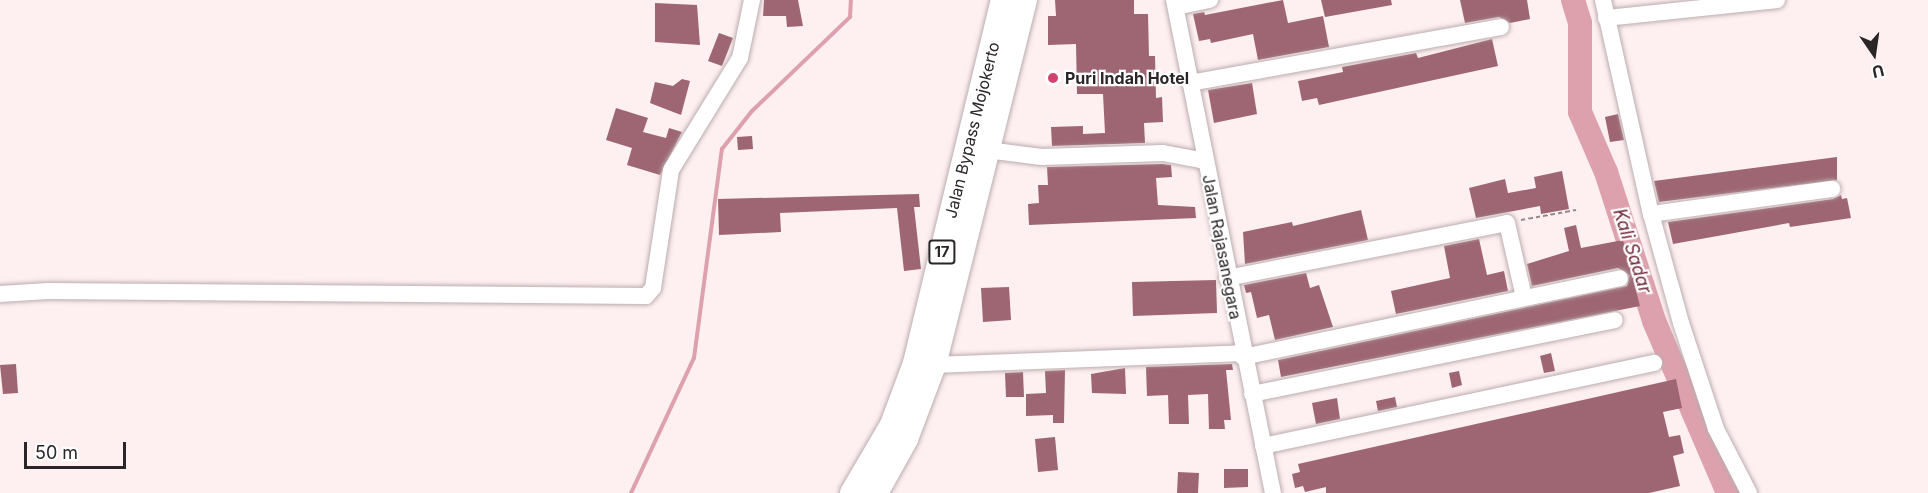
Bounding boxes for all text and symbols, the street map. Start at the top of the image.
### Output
north arrow [1844,24,1904,84]
street label: Jalan Bypass Mojokerto [941,40,1003,220]
text: U [1870,60,1886,83]
place label: Puri Indah Hotel [1065,68,1189,88]
marker: Puri Indah Hotel [1046,71,1060,85]
street label: Jalan Rajasanegara [1199,173,1245,321]
water label: Kali Sadar [1608,206,1656,296]
road number: 17 [927,240,957,264]
scale bar [27,430,129,468]
text: 50 m [35,442,78,463]

